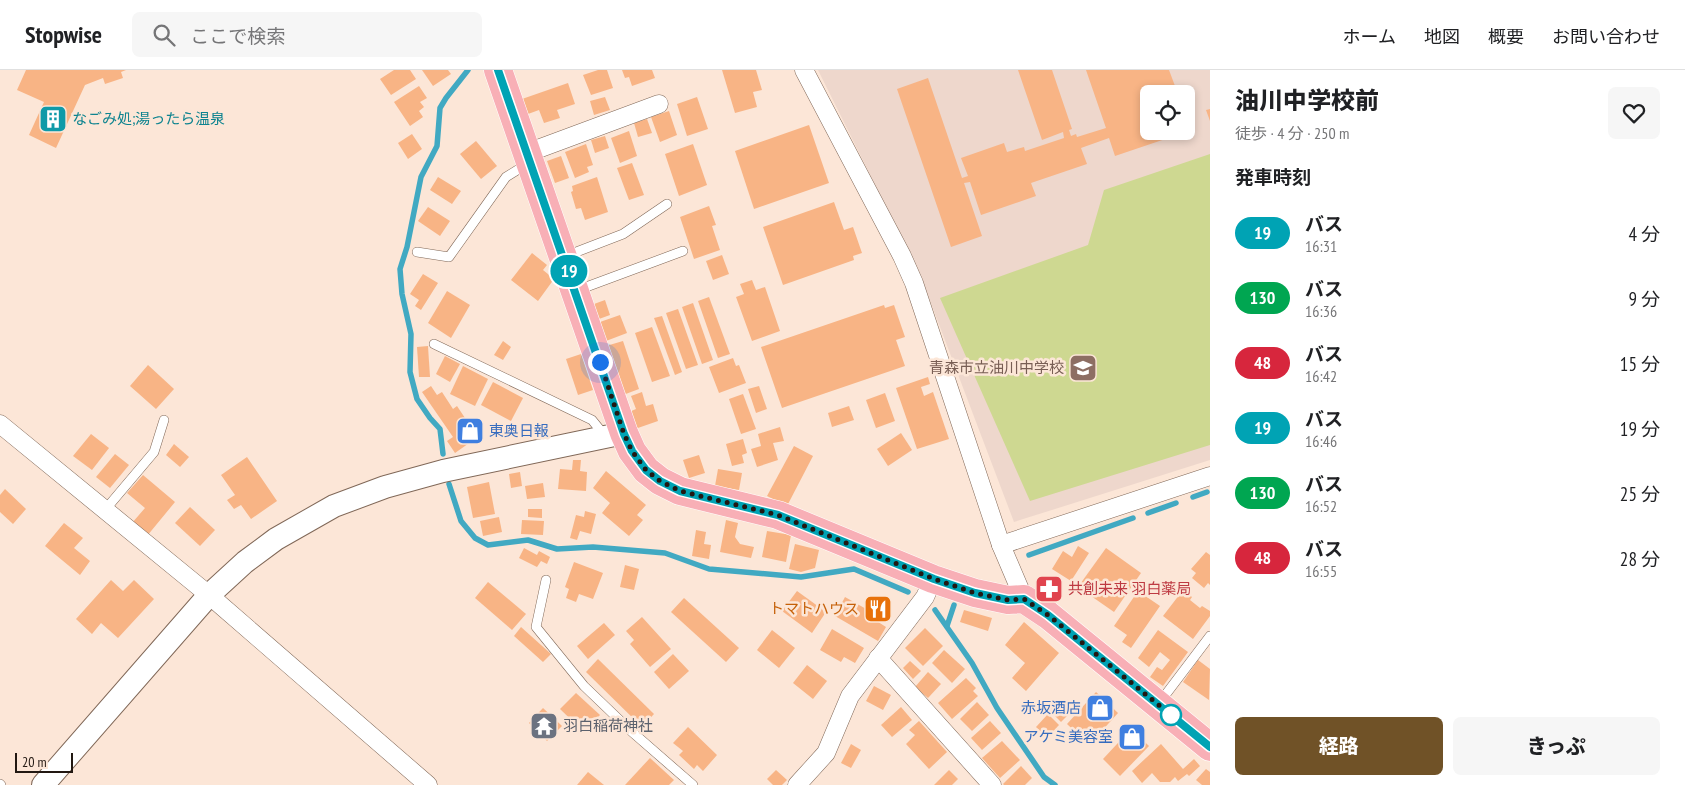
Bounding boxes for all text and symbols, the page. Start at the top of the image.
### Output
search box [132,12,482,57]
text: Stopwise [25,19,102,50]
icon: search [150,21,178,49]
text: ここで検索 [190,24,285,48]
text: ホーム [1343,25,1396,48]
text: 地図 [1424,25,1460,48]
text: 概要 [1488,25,1524,48]
text: お問い合わせ [1552,25,1660,48]
map controls [1140,85,1195,140]
button: locate [1140,85,1195,140]
text: 油川中学校前 [1235,85,1379,116]
button: heart [1608,87,1660,139]
building icon: なごみ処;湯ったら温泉 [38,104,68,134]
place label: なごみ処;湯ったら温泉 [72,109,225,128]
text: 徒歩 · 4 分 · 250 m [1235,123,1349,143]
text: 発車時刻 [1235,165,1311,189]
text: バス [1305,212,1343,236]
text: 19 [1254,221,1271,244]
text: 4 分 [1628,222,1660,246]
text: 16:31 [1305,236,1337,256]
line badge: 19 [546,255,592,287]
text: 19 [560,259,578,282]
text: バス [1305,277,1343,301]
text: 130 [1250,286,1275,309]
text: 9 分 [1628,287,1660,311]
text: 16:36 [1305,301,1337,321]
text: バス [1305,342,1343,366]
your location [588,350,613,375]
text: 48 [1254,351,1271,374]
text: 15 分 [1620,352,1660,376]
school or university icon: 青森市立油川中学校 [1068,353,1098,383]
place label: 青森市立油川中学校 [929,358,1064,377]
text: 16:42 [1305,366,1337,386]
text: バス [1305,407,1343,431]
shop icon: 東奥日報 [455,416,485,446]
text: 19 [1254,416,1271,439]
text: 19 分 [1620,417,1660,441]
place label: 東奥日報 [489,421,549,440]
text: 16:46 [1305,431,1337,451]
text: バス [1305,472,1343,496]
text: 130 [1250,481,1275,504]
text: 25 分 [1620,482,1660,506]
text: 16:52 [1305,496,1337,516]
text: バス [1305,537,1343,561]
text: 48 [1254,546,1271,569]
text: 28 分 [1620,547,1660,571]
text: 16:55 [1305,561,1337,581]
pharmacy icon: 共創未来 羽白薬局 [1034,574,1064,604]
place label: 共創未来 羽白薬局 [1068,579,1191,598]
restaurant icon: トマトハウス [863,594,893,624]
place label: トマトハウス [769,599,859,618]
shop icon: 赤坂酒店 [1085,693,1115,723]
place label: 赤坂酒店 [1021,698,1081,717]
unlabelled marker [1160,704,1182,726]
temple icon: 羽白稲荷神社 [529,711,559,741]
place label: 羽白稲荷神社 [563,716,653,735]
button: 経路 [1235,717,1443,775]
button: きっぷ [1453,717,1660,775]
shop icon: アケミ美容室 [1117,722,1147,752]
place label: アケミ美容室 [1023,727,1113,746]
scale bar [15,750,72,773]
text: 20 m [22,753,47,771]

